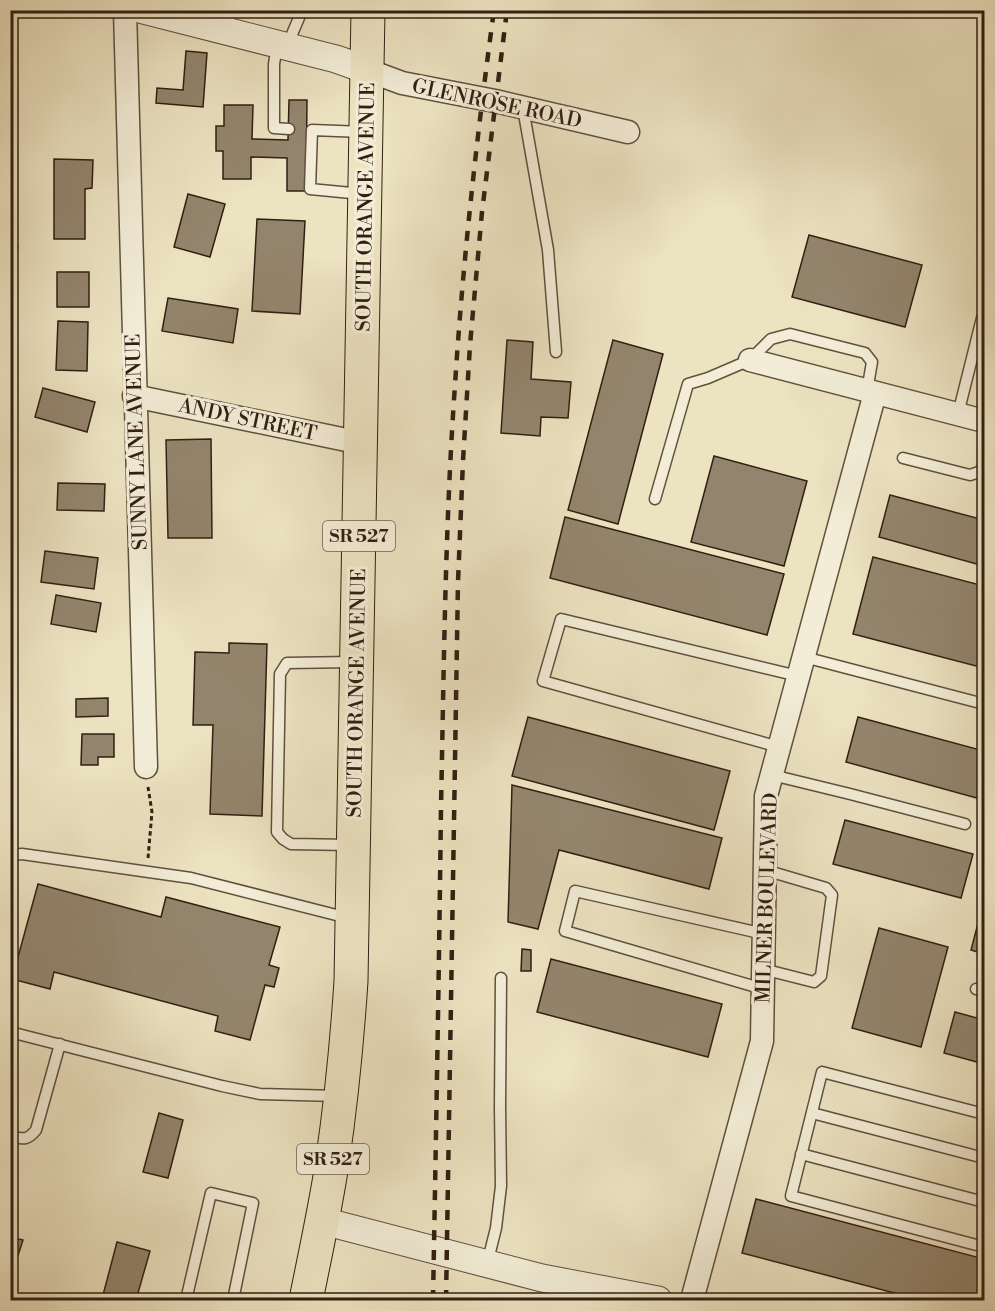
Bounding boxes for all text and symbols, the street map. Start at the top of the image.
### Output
street label: GLENROSE ROAD [410,74,584,135]
street label: SOUTH ORANGE AVENUE [352,82,381,332]
street label: SUNNY LANE AVENUE [121,333,154,551]
street label: ANDY STREET [175,393,319,447]
road number: SR 527 [323,521,395,551]
street label: SOUTH ORANGE AVENUE [343,568,372,818]
street label: MILNER BOULEVARD [751,792,784,1004]
road number: SR 527 [297,1144,369,1174]

